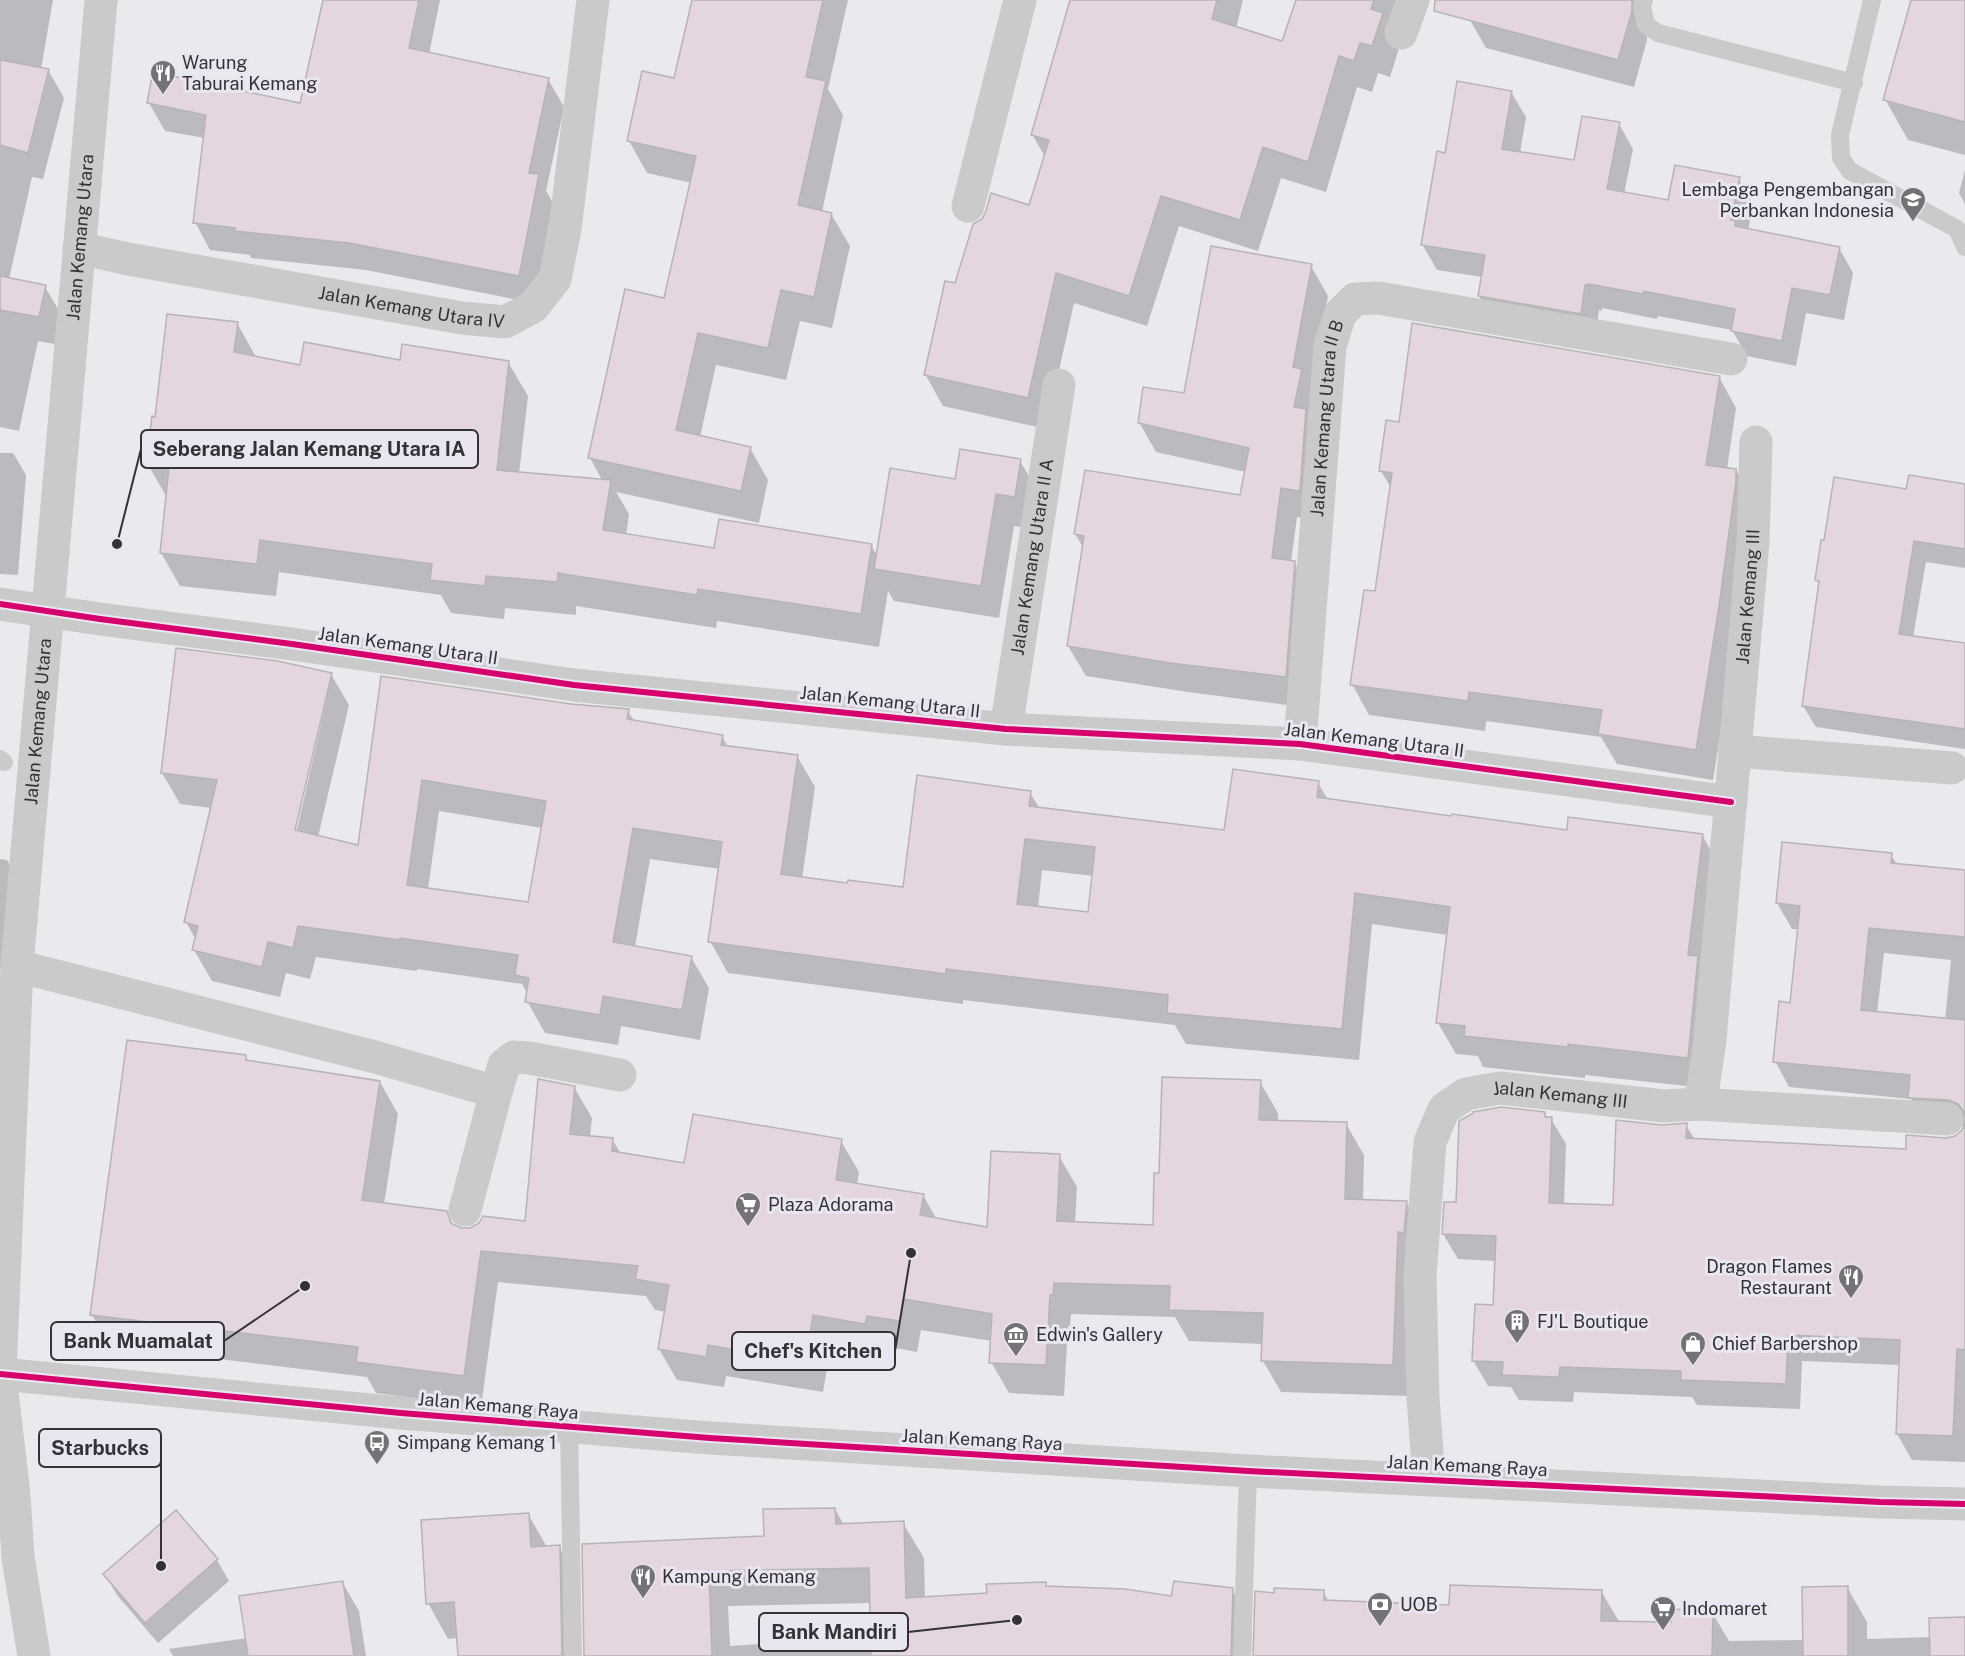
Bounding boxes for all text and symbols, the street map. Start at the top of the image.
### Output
place label: Warung Taburai Kemang [182,52,317,94]
restaurant icon: Warung Taburai Kemang [148,58,178,96]
street label: Jalan Kemang Utara [62,153,98,321]
place label: Lembaga Pengembangan Perbankan Indonesia [1682,179,1894,221]
school or university icon: Lembaga Pengembangan Perbankan Indonesia [1898,185,1928,223]
street label: Jalan Kemang Utara IV [317,282,506,332]
street label: Jalan Kemang Utara II B [1306,317,1348,517]
callout: Seberang Jalan Kemang Utara IA [141,430,478,468]
text: Seberang Jalan Kemang Utara IA [153,437,465,461]
street label: Jalan Kemang Utara II A [1006,457,1058,657]
street label: Jalan Kemang III [1731,529,1763,665]
street label: Jalan Kemang Utara II [317,622,499,669]
street label: Jalan Kemang Utara [20,637,55,806]
street label: Jalan Kemang Utara II [799,682,981,721]
street label: Jalan Kemang Utara II [1283,718,1465,761]
street label: Jalan Kemang III [1491,1077,1629,1112]
supermarket icon: Plaza Adorama [733,1190,763,1228]
place label: Plaza Adorama [768,1194,893,1215]
place label: Dragon Flames Restaurant [1706,1256,1832,1298]
restaurant icon: Dragon Flames Restaurant [1836,1262,1866,1300]
building icon: FJ'L Boutique [1502,1307,1532,1345]
place label: FJ'L Boutique [1537,1311,1649,1332]
museum icon: Edwin's Gallery [1001,1320,1031,1358]
callout: Bank Muamalat [51,1322,224,1360]
place label: Edwin's Gallery [1036,1324,1163,1345]
text: Bank Muamalat [63,1329,213,1353]
shop icon: Chief Barbershop [1678,1329,1708,1367]
callout: Chef's Kitchen [732,1332,895,1370]
place label: Chief Barbershop [1712,1333,1858,1354]
text: Chef's Kitchen [744,1339,882,1363]
street label: Jalan Kemang Raya [417,1388,579,1423]
street label: Jalan Kemang Raya [901,1425,1063,1454]
bus stop icon: Simpang Kemang 1 [362,1428,392,1466]
callout: Starbucks [39,1429,161,1467]
place label: Simpang Kemang 1 [397,1432,556,1453]
text: Starbucks [51,1436,149,1460]
street label: Jalan Kemang Raya [1386,1451,1548,1480]
restaurant icon: Kampung Kemang [628,1562,658,1600]
place label: Kampung Kemang [662,1566,816,1587]
bank icon: UOB [1365,1590,1395,1628]
place label: UOB [1400,1594,1438,1615]
supermarket icon: Indomaret [1648,1594,1678,1632]
place label: Indomaret [1682,1598,1768,1619]
callout: Bank Mandiri [759,1613,908,1651]
text: Bank Mandiri [771,1620,897,1644]

